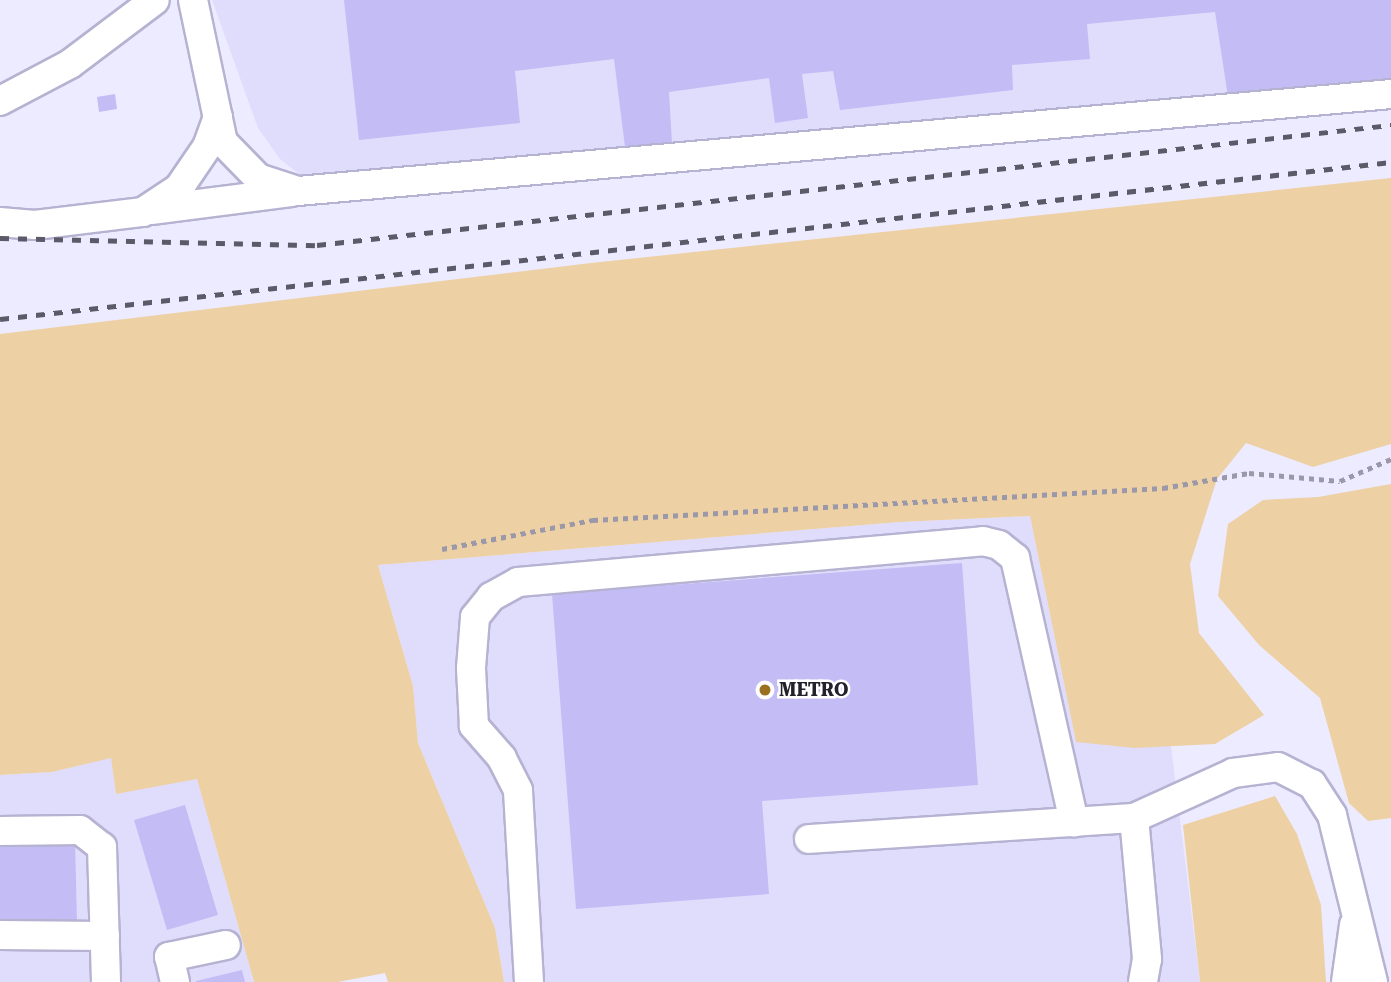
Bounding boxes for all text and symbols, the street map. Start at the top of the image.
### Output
place label: METRO [779,679,849,701]
marker: METRO [757,682,773,698]

